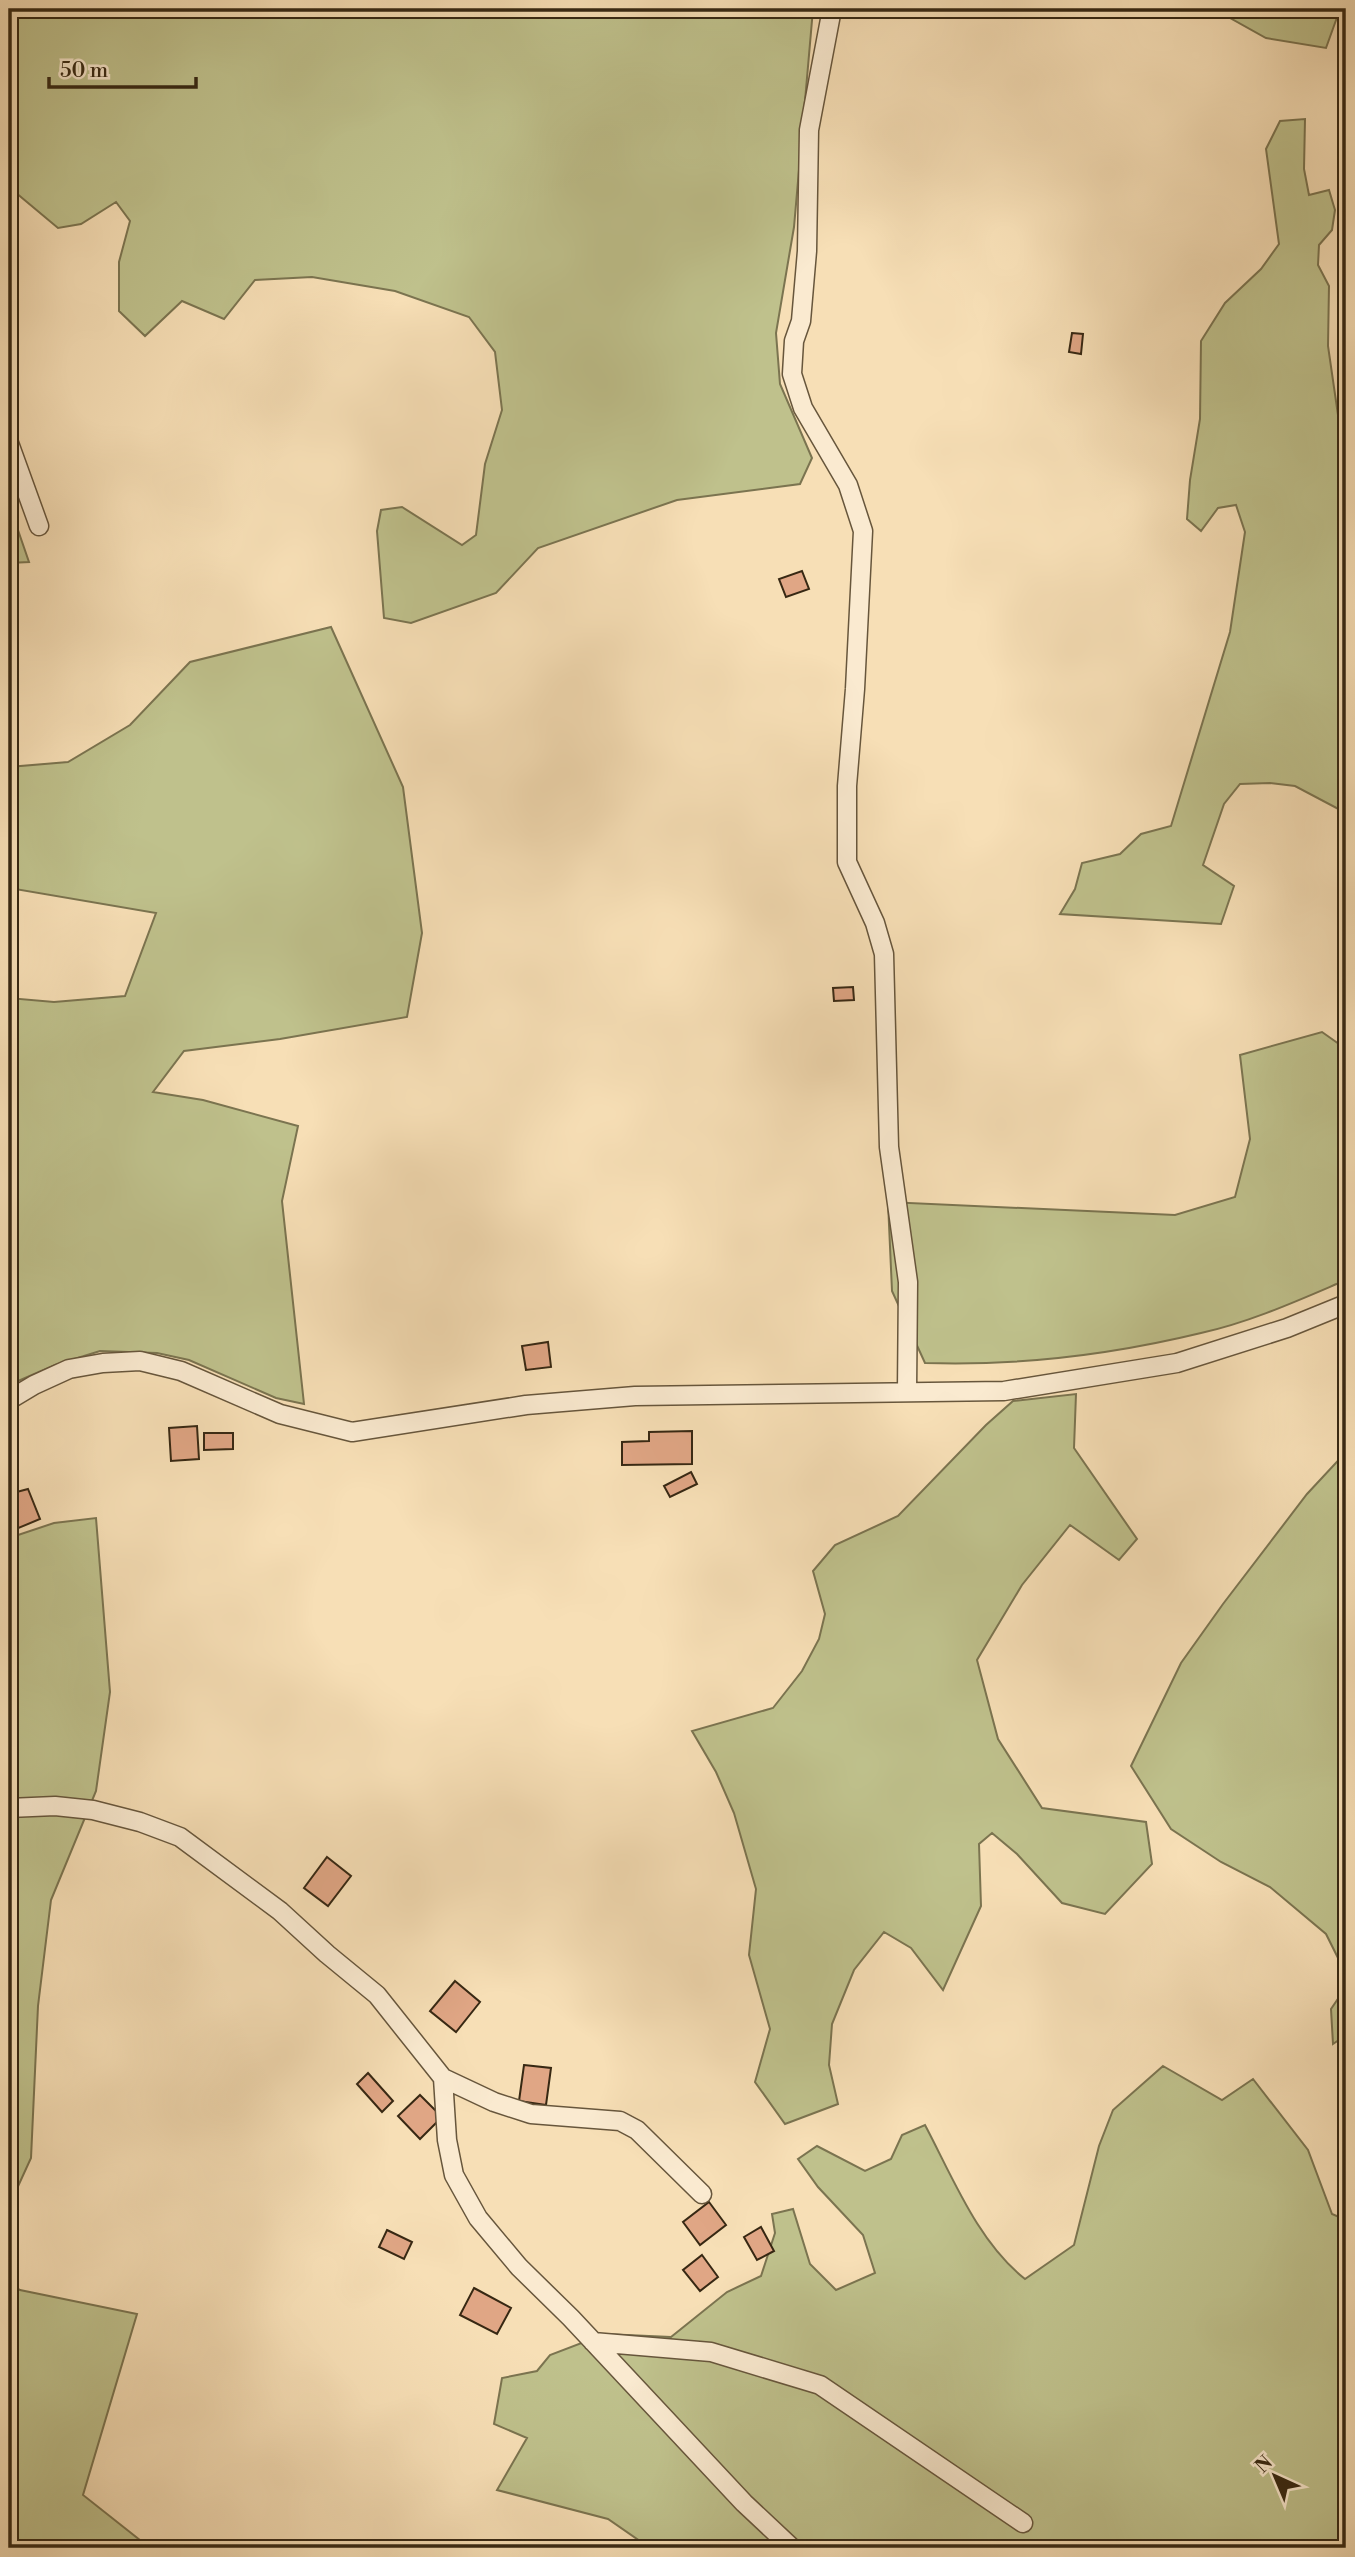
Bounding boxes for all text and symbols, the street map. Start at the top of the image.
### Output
scale bar [49,46,196,90]
text: 50 m [60,58,108,84]
north arrow [1240,2442,1310,2512]
text: N [1250,2451,1278,2478]

